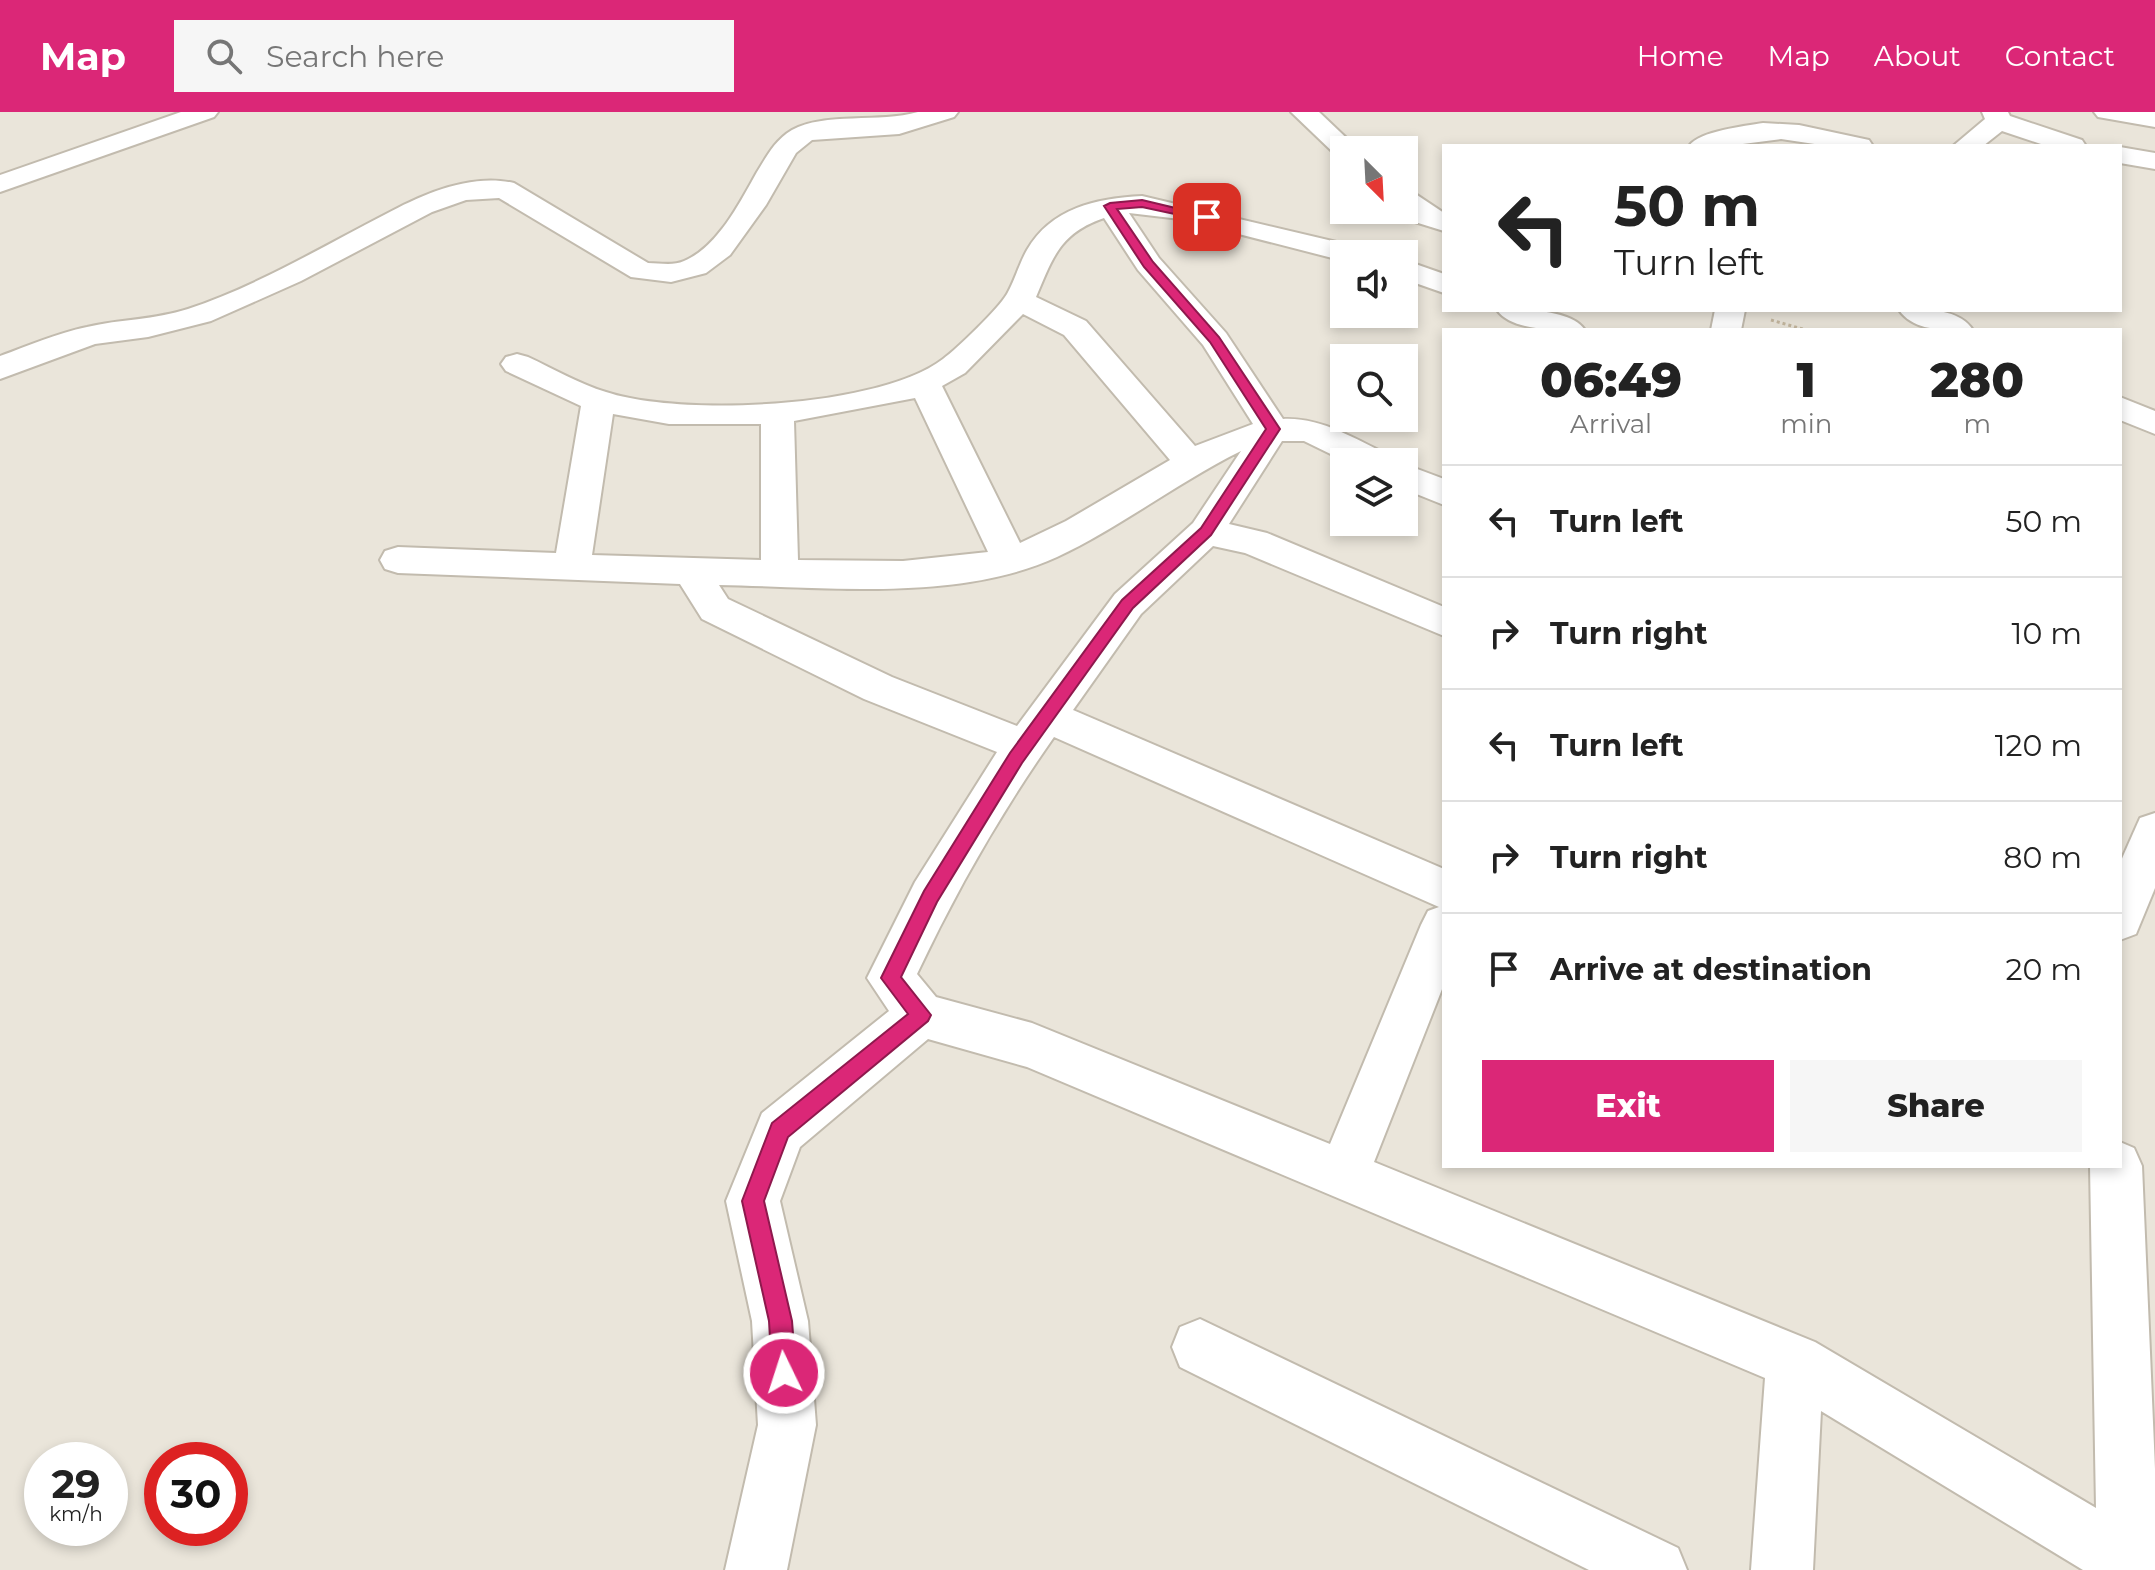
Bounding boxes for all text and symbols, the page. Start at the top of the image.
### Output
search box [174,20,734,92]
text: Map [40,33,126,80]
icon: search [202,34,246,78]
text: Search here [266,38,444,75]
text: Home [1637,39,1724,73]
text: Map [1768,39,1830,73]
text: About [1874,39,1961,73]
text: Contact [2005,39,2115,73]
north arrow [1330,136,1418,224]
map controls [1330,136,1418,536]
text: 50 m [1614,172,1760,240]
icon: left [1482,176,1586,280]
pin [1173,183,1241,251]
icon: arrive [1185,195,1229,239]
button: sound [1330,240,1418,328]
text: Turn left [1614,240,1765,284]
button: search [1330,344,1418,432]
text: 06:49 [1540,351,1682,409]
text: 1 [1797,351,1816,409]
text: 280 [1930,351,2024,409]
text: Arrival [1570,408,1652,440]
text: min [1780,408,1832,440]
text: m [1963,408,1991,440]
button: layers [1330,448,1418,536]
icon: left [1482,499,1526,543]
text: Turn left [1550,503,1683,540]
text: 50 m [2005,503,2082,540]
icon: right [1482,611,1526,655]
text: Turn right [1550,615,1707,652]
text: 10 m [2012,615,2082,652]
icon: left [1482,723,1526,767]
text: Turn left [1550,727,1683,764]
text: 120 m [1995,727,2082,764]
icon: right [1482,835,1526,879]
text: Turn right [1550,839,1707,876]
text: 80 m [2003,839,2082,876]
icon: arrive [1482,947,1526,991]
text: Arrive at destination [1550,951,1872,988]
text: 20 m [2005,951,2082,988]
button: Exit [1482,1060,1774,1152]
button: Share [1790,1060,2082,1152]
position arrow [742,1331,826,1415]
speed limit sign: 30 [144,1442,248,1546]
text: 29 [51,1459,101,1508]
text: km/h [49,1502,103,1526]

